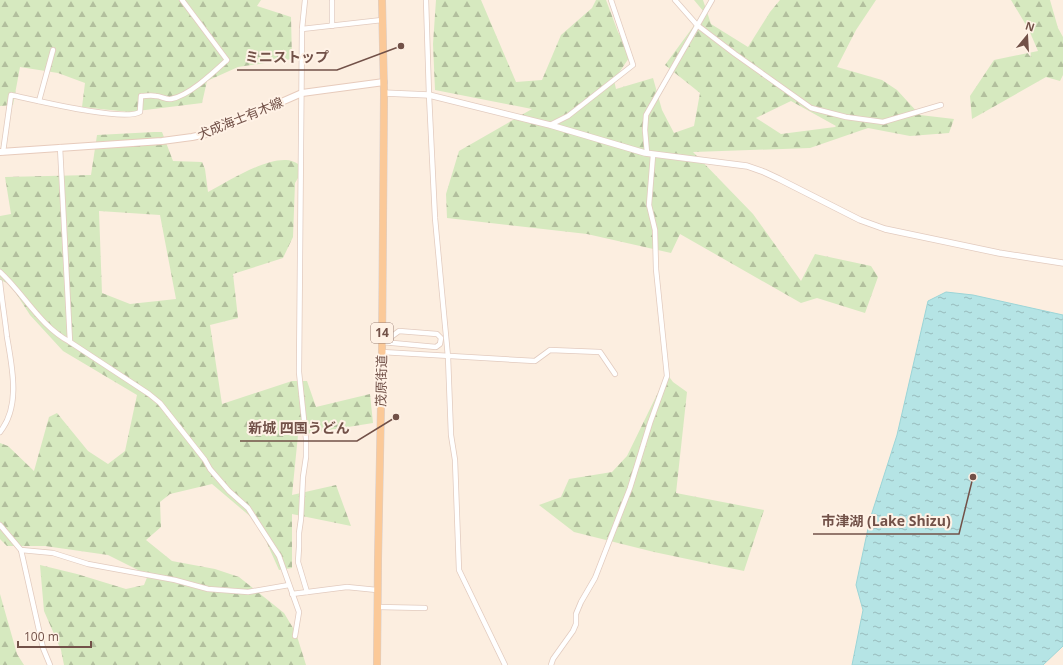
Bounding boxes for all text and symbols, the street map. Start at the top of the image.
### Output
north arrow [1007,16,1047,56]
text: N [1024,17,1037,35]
callout: ミニストップ [237,44,337,70]
text: ミニストップ [245,47,329,66]
street label: 犬成海士有木線 [194,93,286,143]
road number: 14 [371,323,393,343]
street label: 茂原街道 [372,355,390,407]
callout: 新城 四国うどん [240,415,357,441]
text: 新城 四国うどん [248,418,350,437]
callout: 市津湖 (Lake Shizu) [813,508,959,534]
text: 市津湖 (Lake Shizu) [821,511,951,530]
scale bar [18,623,91,649]
text: 100 m [24,628,59,645]

